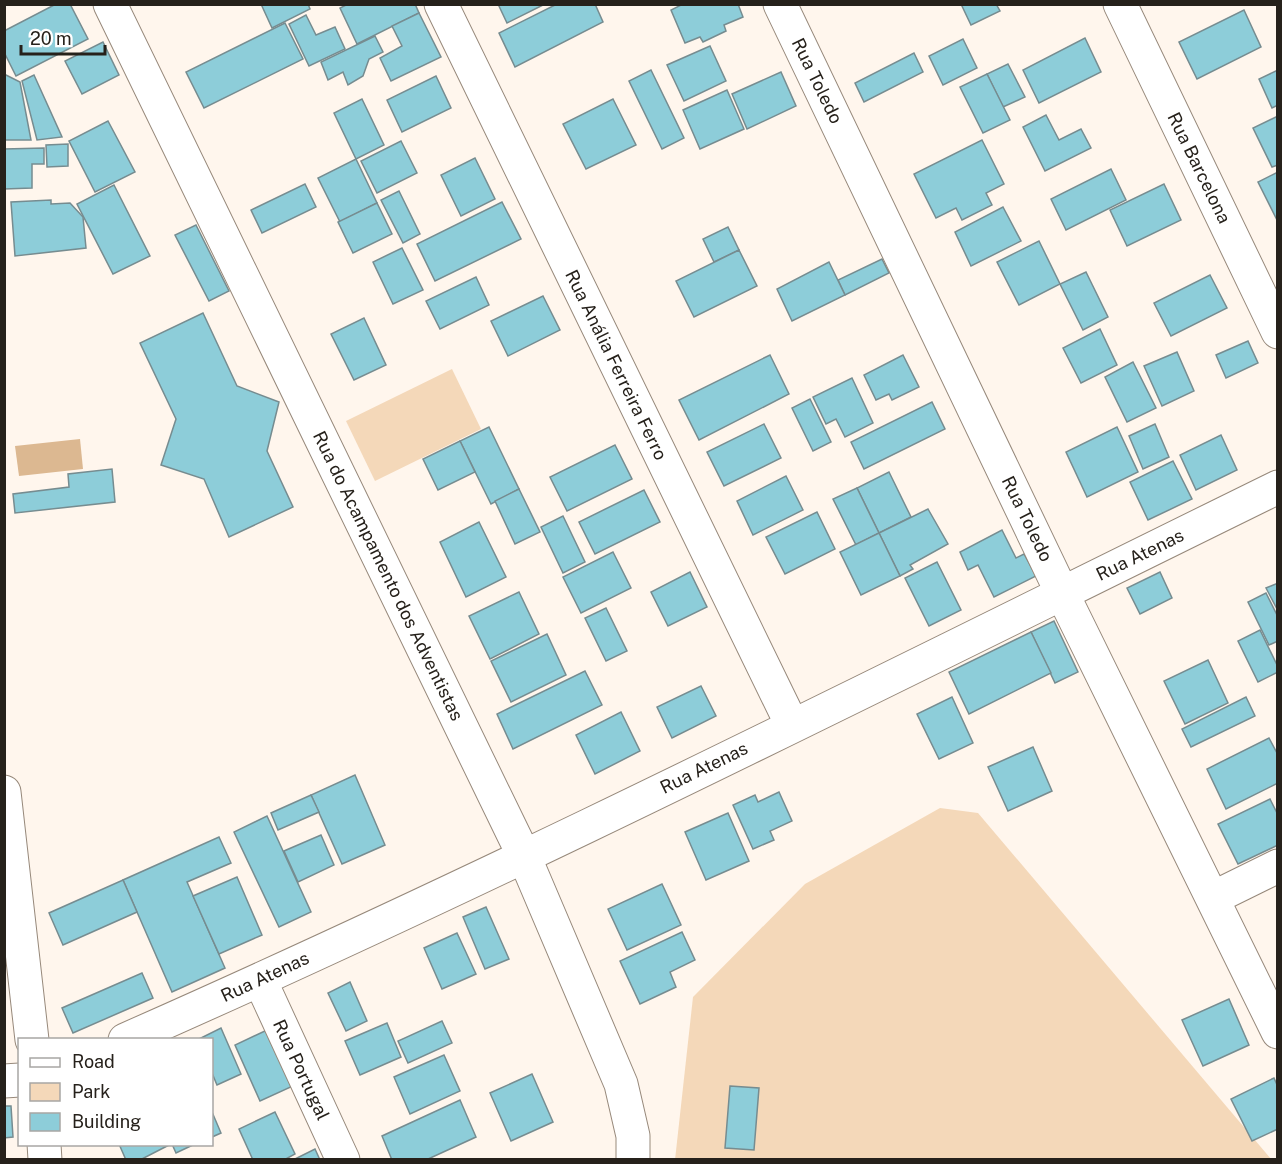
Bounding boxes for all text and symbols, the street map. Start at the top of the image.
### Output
scale bar [21,18,105,56]
text: 20 m [30,28,72,49]
street label: Rua Toledo [788,35,847,127]
street label: Rua Barcelona [1163,109,1235,227]
street label: Rua Anália Ferreira Ferro [561,266,672,463]
street label: Rua do Acampamento dos Adventistas [309,428,468,724]
street label: Rua Toledo [998,473,1057,565]
street label: Rua Atenas [1093,524,1187,585]
street label: Rua Atenas [657,737,751,798]
street label: Rua Atenas [217,947,312,1006]
street label: Rua Portugal [269,1016,334,1123]
legend [18,1038,213,1146]
text: Road [72,1051,115,1072]
text: Park [72,1081,110,1102]
text: Building [72,1111,141,1132]

